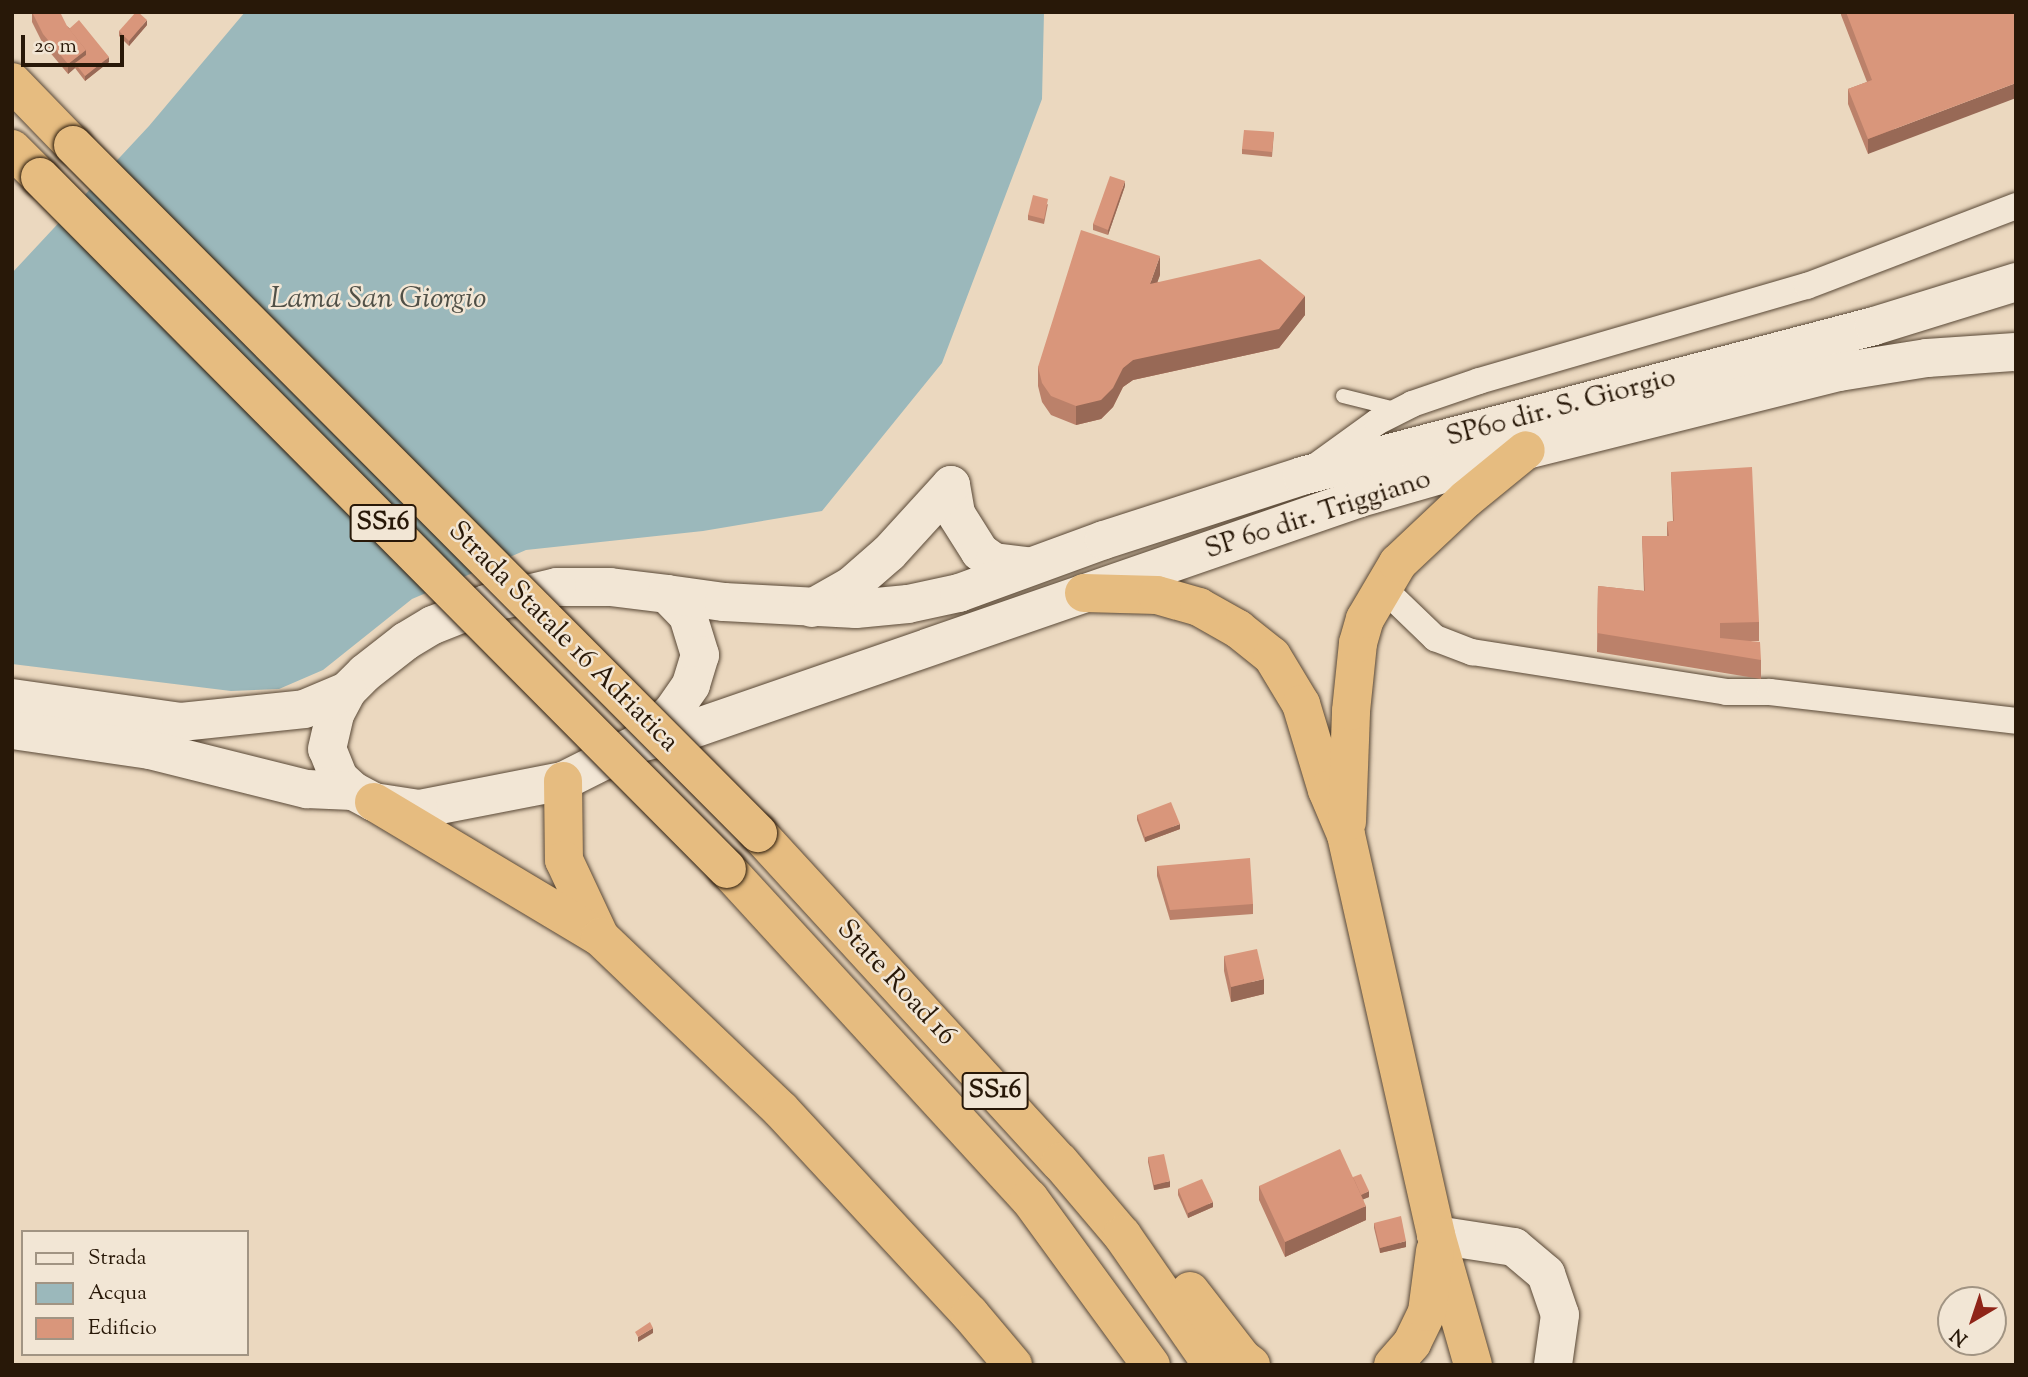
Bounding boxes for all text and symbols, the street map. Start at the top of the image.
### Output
scale bar [24,21,128,65]
text: 20 m [34,32,77,62]
water label: Lama San Giorgio [270,282,486,318]
street label: SP60 dir. S. Giorgio [1443,361,1679,455]
street label: SP 60 dir. Triggiano [1201,463,1435,567]
road number: SS16 [348,500,418,545]
street label: Strada Statale 16 Adriatica [441,515,685,759]
street label: State Road 16 [829,913,963,1053]
road number: SS16 [960,1068,1030,1114]
legend [21,1230,248,1356]
text: Strada [88,1244,147,1274]
text: Acqua [88,1279,147,1309]
north arrow [1937,1286,2007,1356]
text: Edificio [88,1314,157,1344]
text: N [1945,1321,1974,1351]

